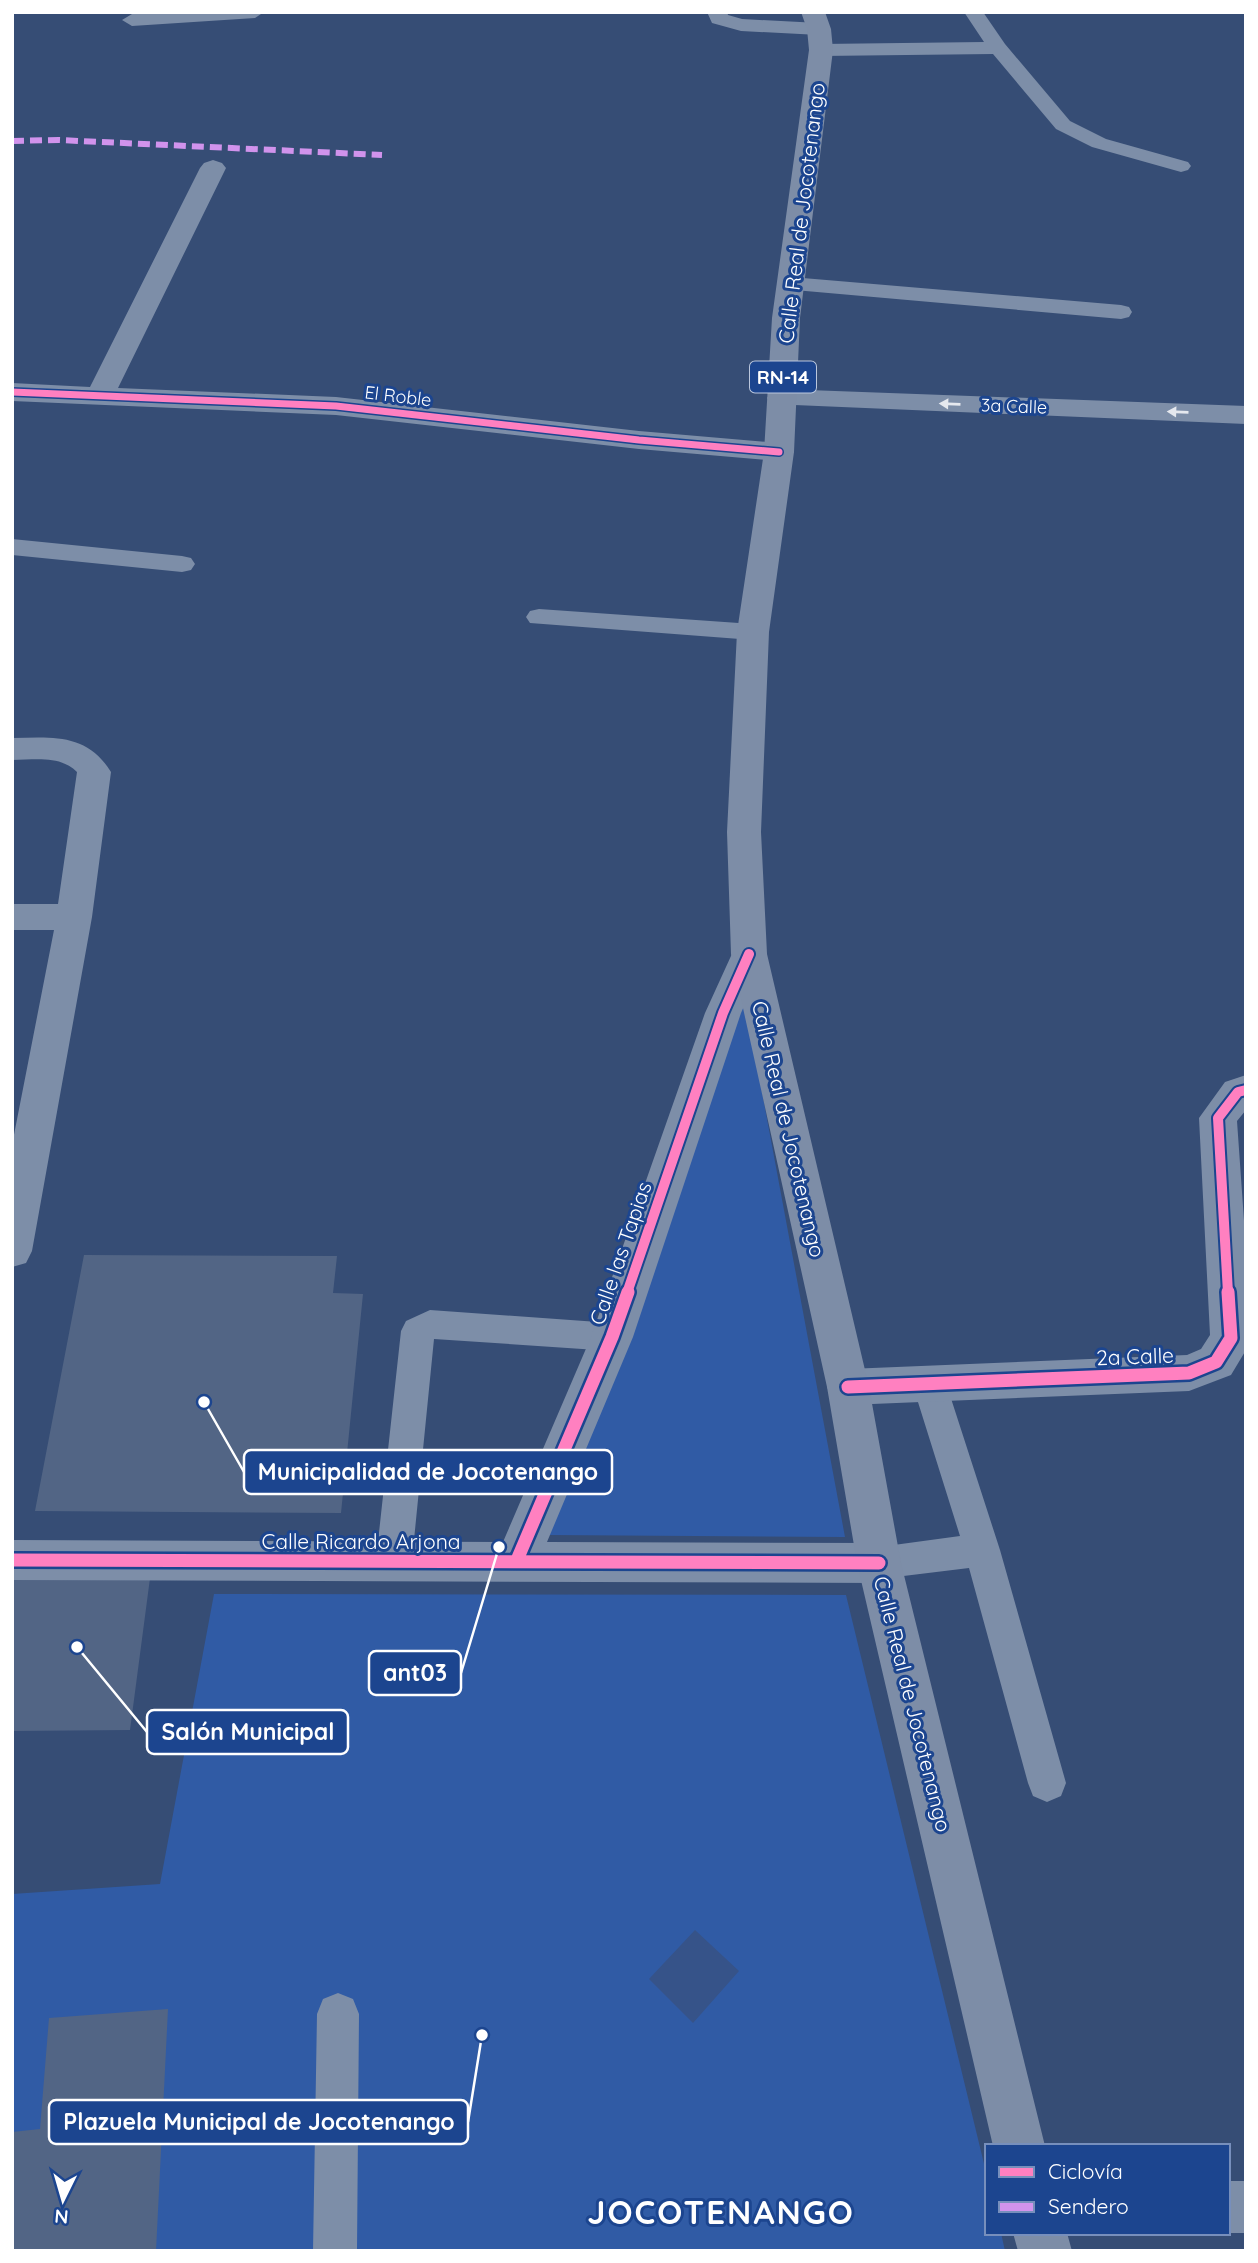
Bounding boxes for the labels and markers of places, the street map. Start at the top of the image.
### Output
callout: Municipalidad de Jocotenango [244,1450,612,1494]
callout: ant03 [369,1651,461,1695]
callout: Salón Municipal [147,1710,348,1754]
callout: Plazuela Municipal de Jocotenango [49,2100,468,2144]

